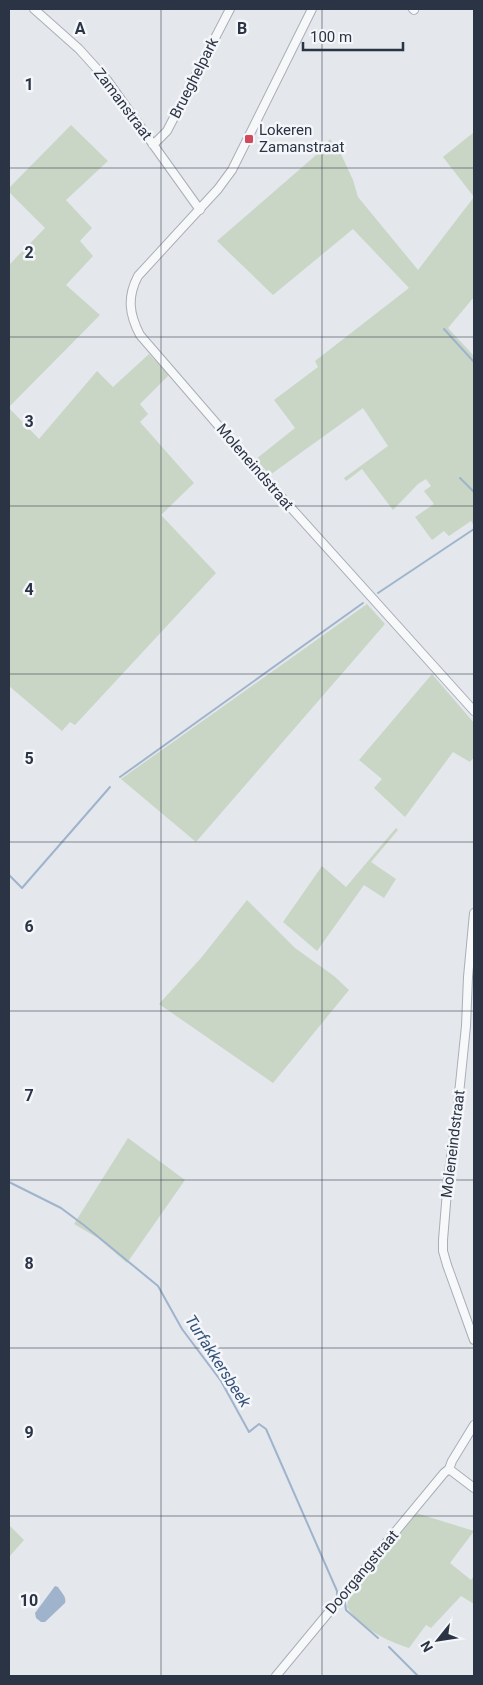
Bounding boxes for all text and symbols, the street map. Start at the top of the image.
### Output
text: A [75,19,86,38]
text: B [237,19,247,38]
scale bar [303,20,403,52]
text: 100 m [310,28,352,46]
street label: Brueghelpark [166,34,222,121]
street label: Zamanstraat [90,64,156,144]
text: 1 [24,75,34,94]
place label: Lokeren Zamanstraat [259,121,345,156]
marker: Lokeren Zamanstraat [243,133,255,145]
text: 2 [24,243,34,262]
text: 3 [24,412,34,431]
street label: Moleneindstraat [213,420,297,514]
text: 4 [24,580,34,599]
text: 5 [24,749,34,768]
text: 6 [24,917,34,936]
text: 7 [24,1086,34,1105]
street label: Moleneindstraat [437,1089,469,1199]
text: 8 [24,1254,34,1273]
water label: Turfakkersbeek [181,1311,256,1412]
text: 9 [24,1423,34,1442]
street label: Doorgangstraat [322,1526,402,1618]
text: 10 [20,1591,38,1610]
north arrow [413,1615,463,1665]
text: N [417,1638,436,1655]

